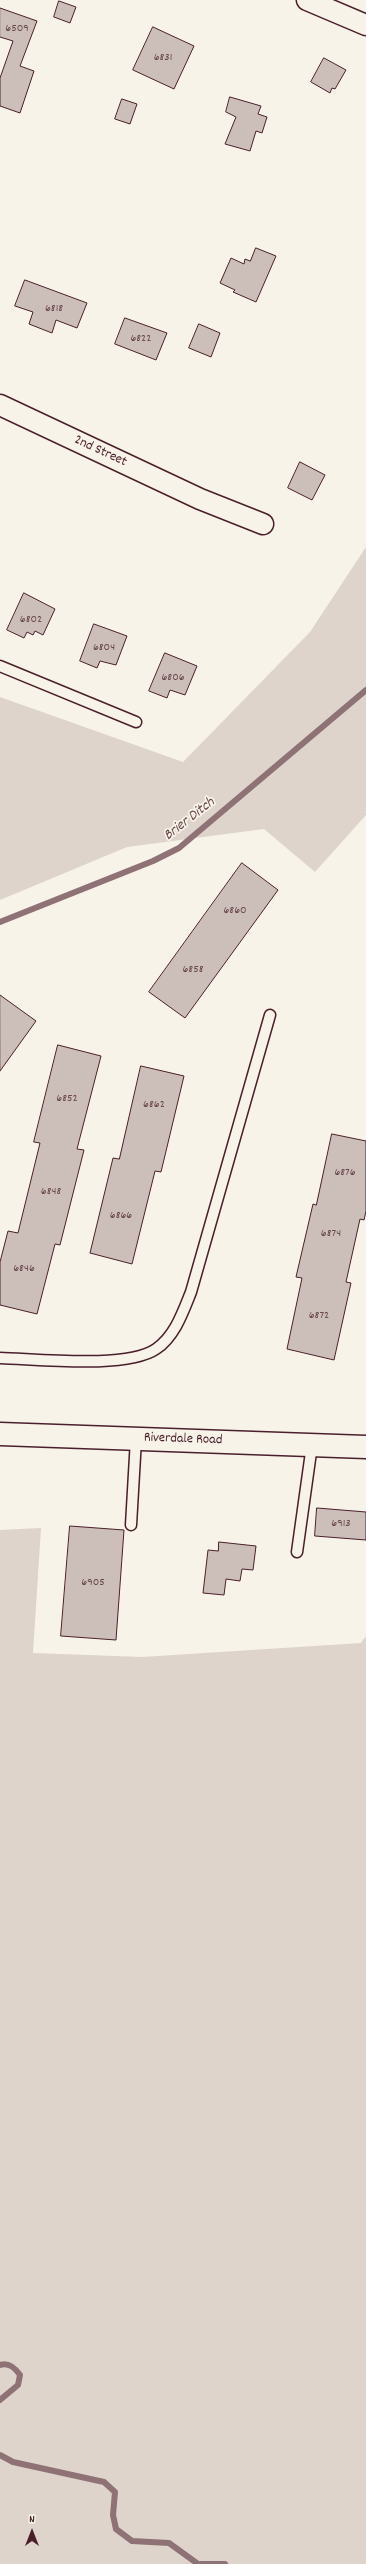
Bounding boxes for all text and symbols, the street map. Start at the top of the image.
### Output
house number: 6509 [5,22,29,36]
house number: 6831 [154,51,172,65]
house number: 6818 [45,302,63,316]
house number: 6822 [130,332,152,346]
street label: 2nd Street [71,432,129,472]
house number: 6802 [20,613,42,627]
house number: 6804 [93,641,115,655]
house number: 6806 [161,671,185,685]
water label: Brier Ditch [161,794,219,846]
house number: 6860 [223,904,247,918]
house number: 6858 [182,963,204,977]
house number: 6852 [56,1092,78,1106]
house number: 6862 [143,1098,165,1112]
house number: 6876 [334,1166,356,1180]
house number: 6848 [41,1185,61,1199]
house number: 6866 [110,1209,132,1223]
house number: 6874 [321,1227,341,1241]
house number: 6846 [13,1262,35,1276]
house number: 6872 [309,1309,329,1323]
street label: Riverdale Road [143,1430,223,1450]
house number: 6913 [331,1517,351,1531]
house number: 6905 [81,1576,105,1590]
north arrow [12,2512,52,2552]
text: N [29,2512,35,2528]

